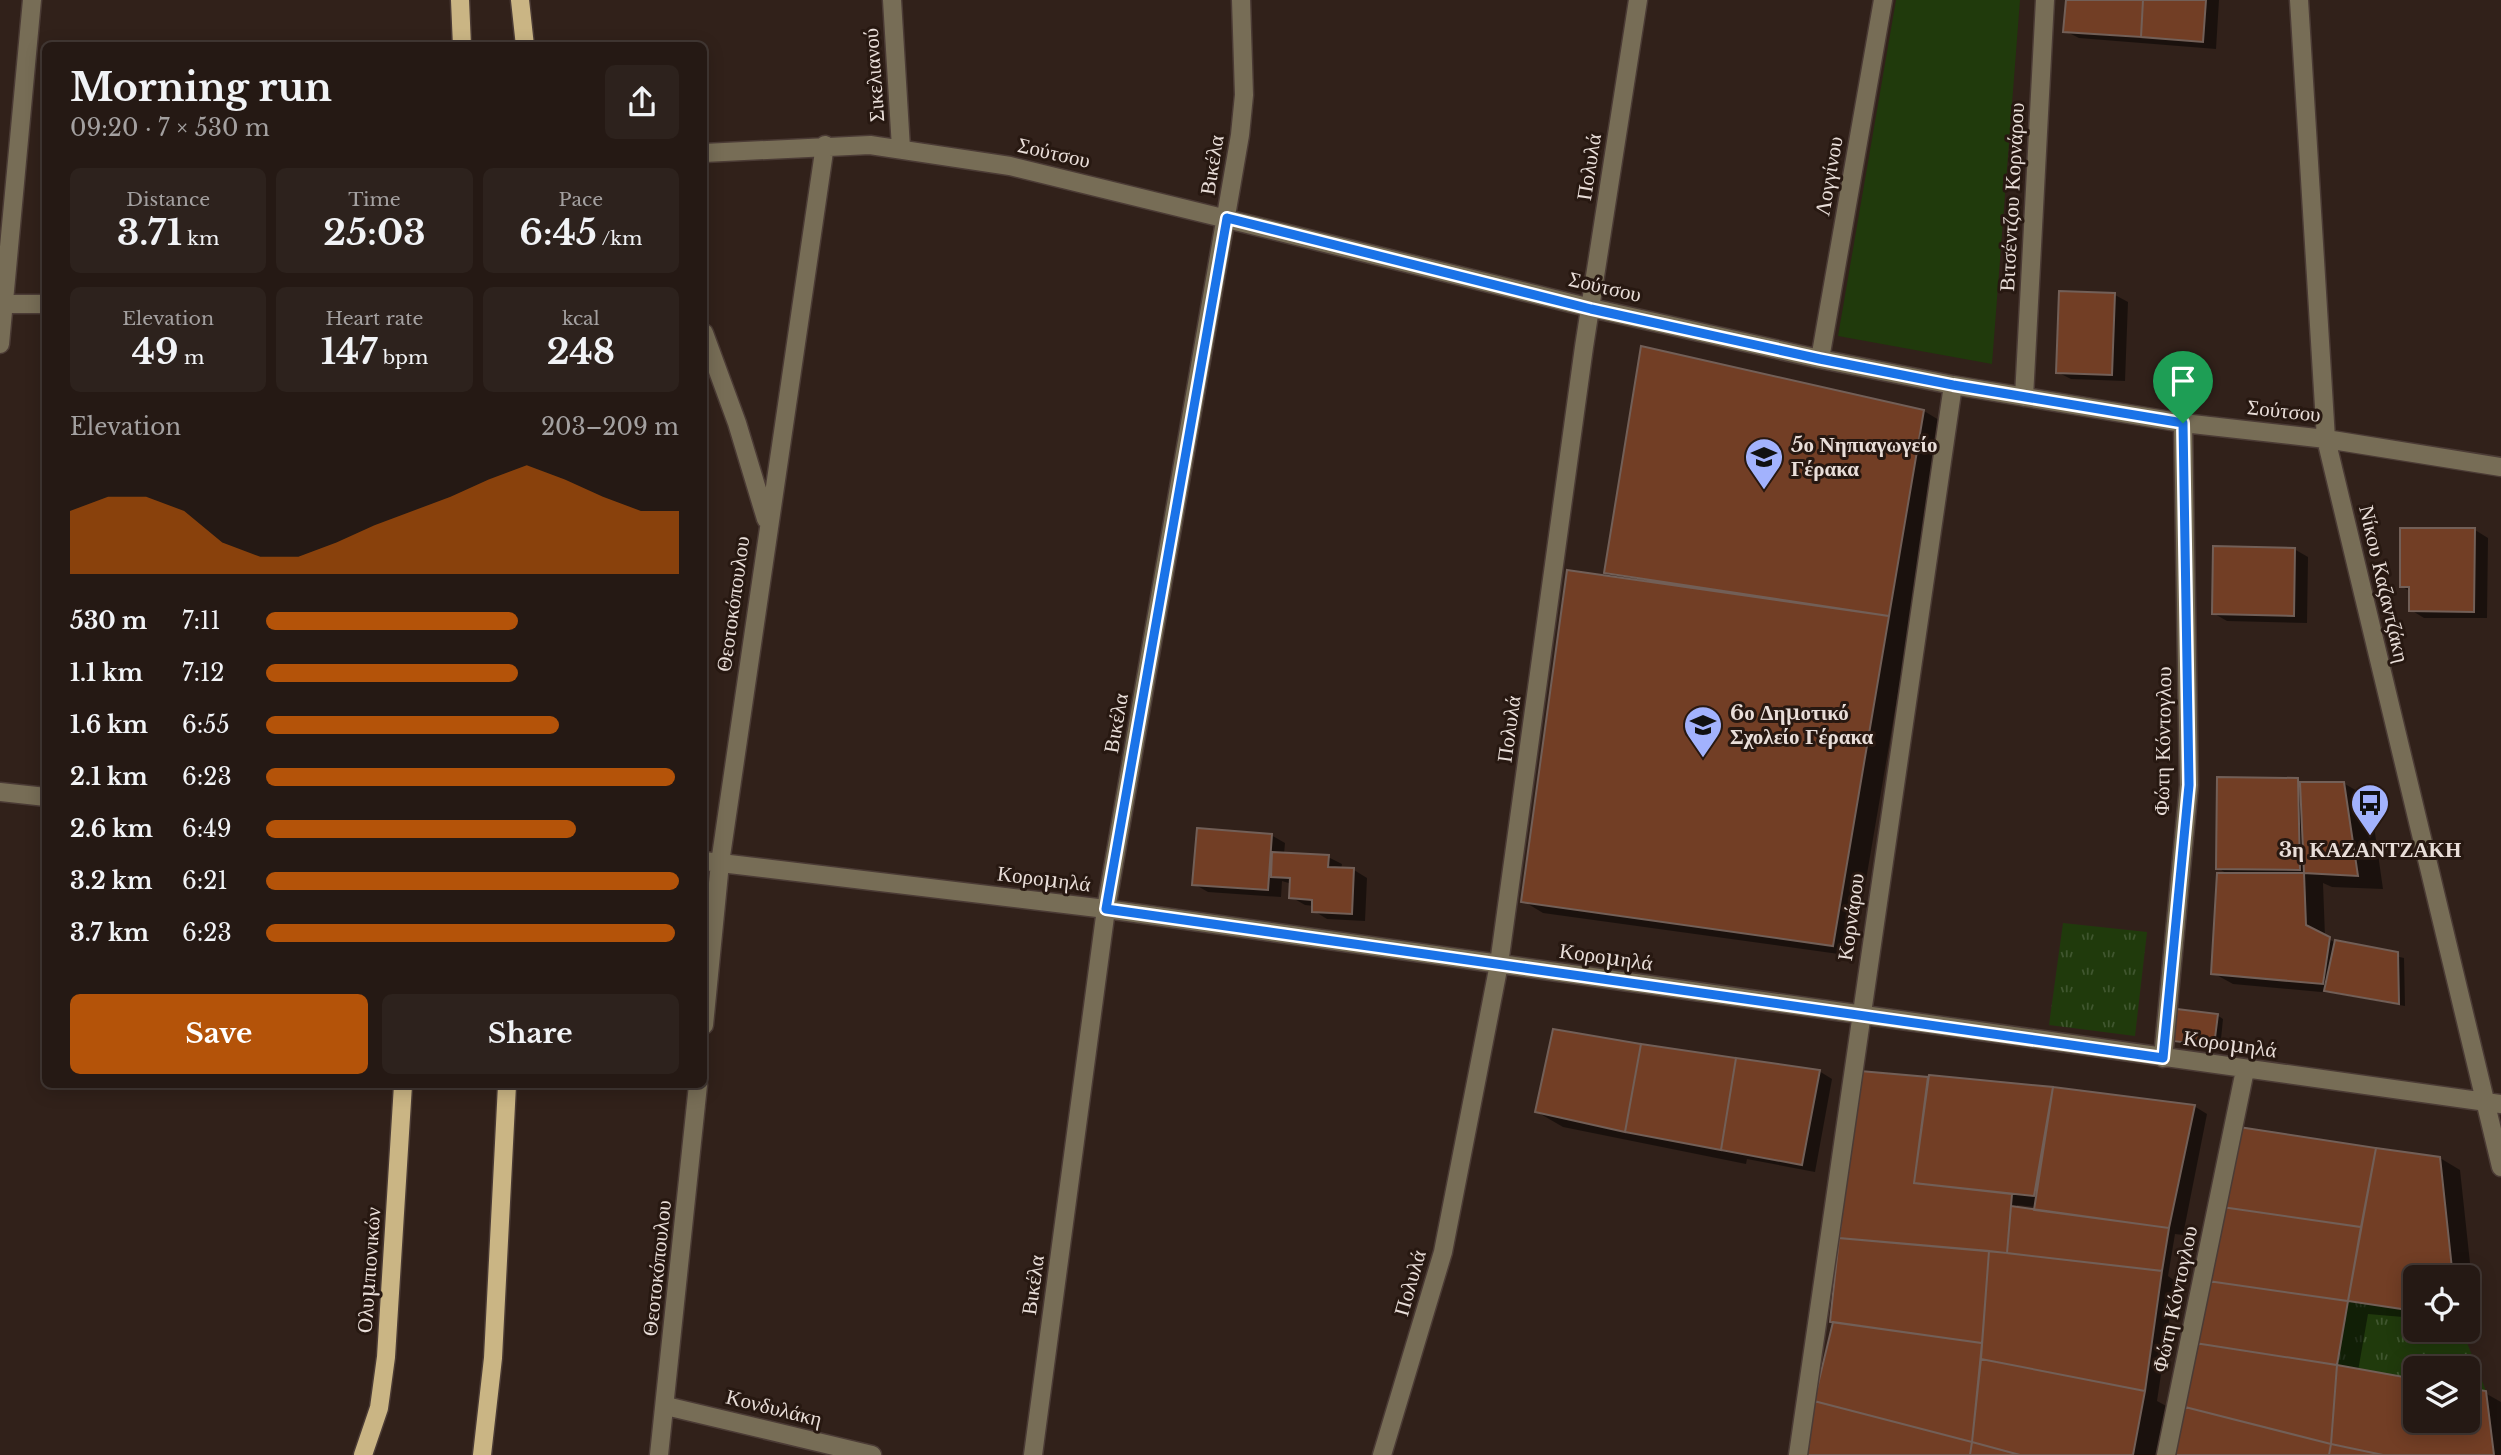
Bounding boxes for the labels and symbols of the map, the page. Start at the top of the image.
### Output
street label: Σικελιανού [858,27,890,123]
street label: Βιτσέντζου Κορνάρου [1994,102,2030,292]
street label: Σούτσου [1015,132,1093,174]
street label: Πολυλά [1571,132,1607,202]
street label: Βικέλα [1194,133,1230,197]
street label: Λογγίνου [1809,134,1849,218]
street label: Σούτσου [1566,266,1644,308]
pin [2153,351,2213,423]
street label: Σούτσου [2246,394,2322,428]
place label: 5ο Νηπιαγωγείο Γέρακα [1791,432,1937,482]
school or university icon: 5ο Νηπιαγωγείο Γέρακα [1743,436,1785,491]
street label: Νίκου Καζαντζάκη [2353,503,2415,665]
street label: Θεοτοκόπουλου [711,535,755,673]
street label: Φώτη Κόντογλου [2149,666,2177,816]
street label: Βικέλα [1098,691,1134,755]
street label: Πολυλά [1491,694,1527,764]
place label: 6ο Δημοτικό Σχολείο Γέρακα [1730,700,1874,750]
school or university icon: 6ο Δημοτικό Σχολείο Γέρακα [1682,704,1724,759]
bus stop icon: 3η ΚΑΖΑΝΤΖΑΚΗ [2349,782,2391,837]
place label: 3η ΚΑΖΑΝΤΖΑΚΗ [2279,837,2461,863]
street label: Κορομηλά [996,860,1092,898]
street label: Κορνάρου [1832,872,1870,962]
street label: Κορομηλά [1558,938,1654,976]
street label: Κορομηλά [2182,1025,2278,1063]
street label: Θεοτοκόπουλου [637,1199,677,1337]
street label: Ολυμπιονικών [352,1206,386,1334]
street label: Φώτη Κόντογλου [2147,1223,2203,1375]
street label: Πολυλά [1388,1247,1432,1319]
street label: Βικέλα [1016,1253,1050,1317]
street label: Κονδυλάκη [723,1384,825,1432]

